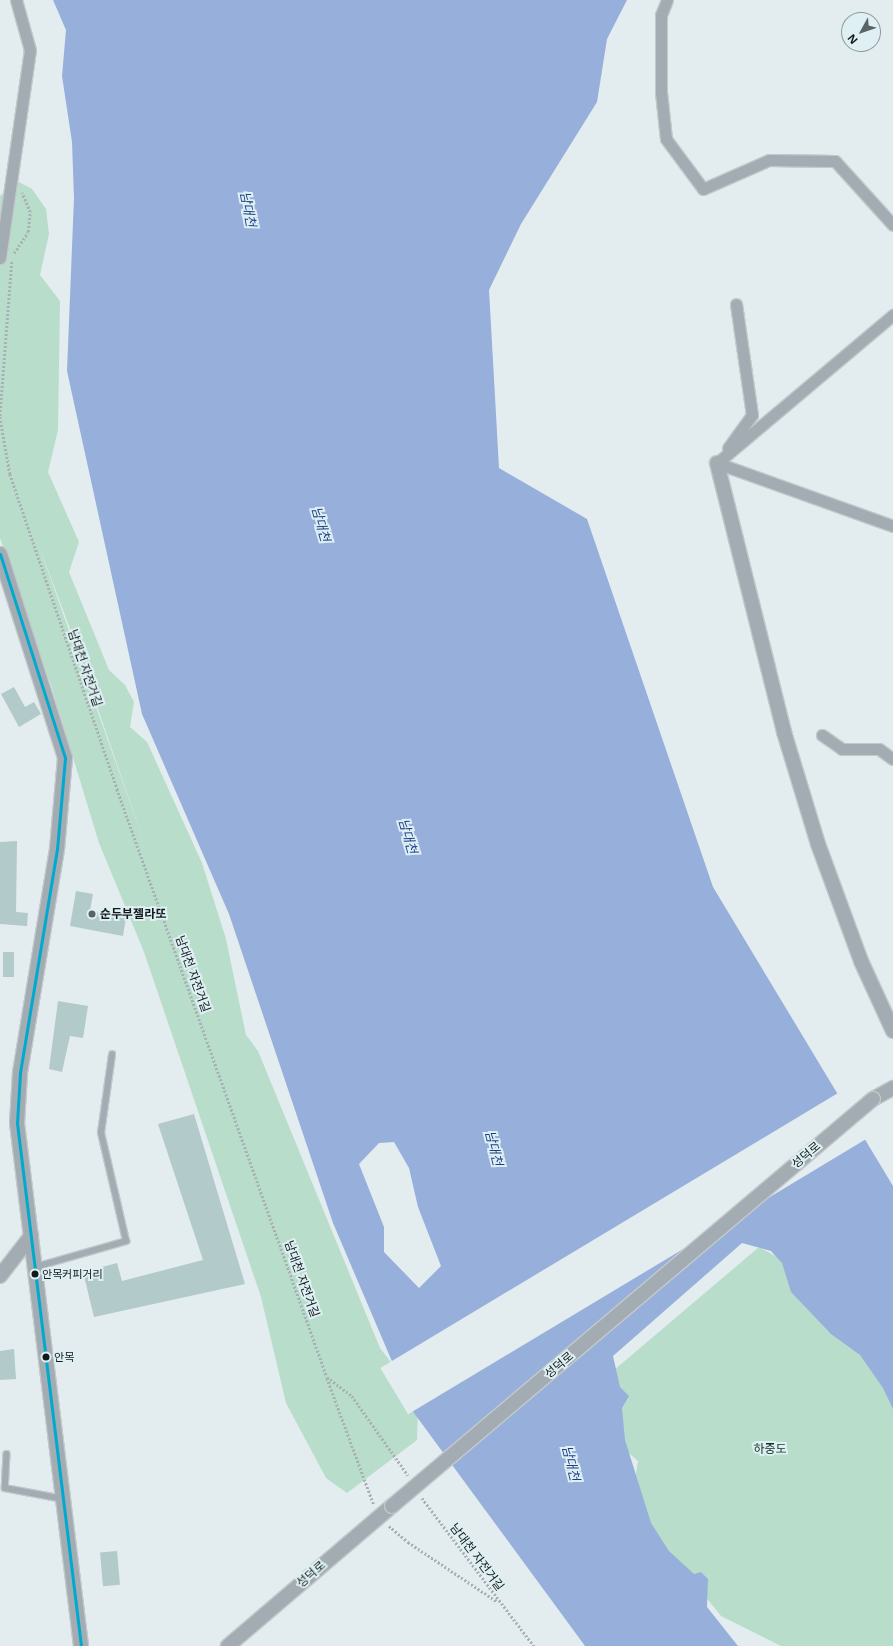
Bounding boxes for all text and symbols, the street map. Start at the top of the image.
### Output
north arrow [841,12,881,52]
text: N [844,31,861,48]
water label: 남대천 [237,190,259,228]
water label: 남대천 [309,505,333,543]
street label: 남대천 자전거길 [65,628,105,708]
water label: 남대천 [396,817,420,855]
place label: 순두부젤라또 [100,907,166,921]
marker: 순두부젤라또 [87,909,97,919]
street label: 남대천 자전거길 [172,934,214,1014]
water label: 남대천 [482,1129,506,1167]
street label: 성덕로 [789,1139,823,1171]
street label: 남대천 자전거길 [281,1239,323,1319]
place label: 안목커피거리 [42,1267,103,1281]
marker: 안목커피거리 [30,1269,40,1279]
street label: 성덕로 [542,1349,576,1381]
place label: 안목 [54,1350,74,1364]
marker: 안목 [41,1352,51,1362]
park label: 하중도 [753,1442,787,1456]
water label: 남대천 [559,1444,583,1482]
street label: 남대천 자전거길 [447,1521,507,1593]
street label: 성덕로 [294,1558,328,1590]

